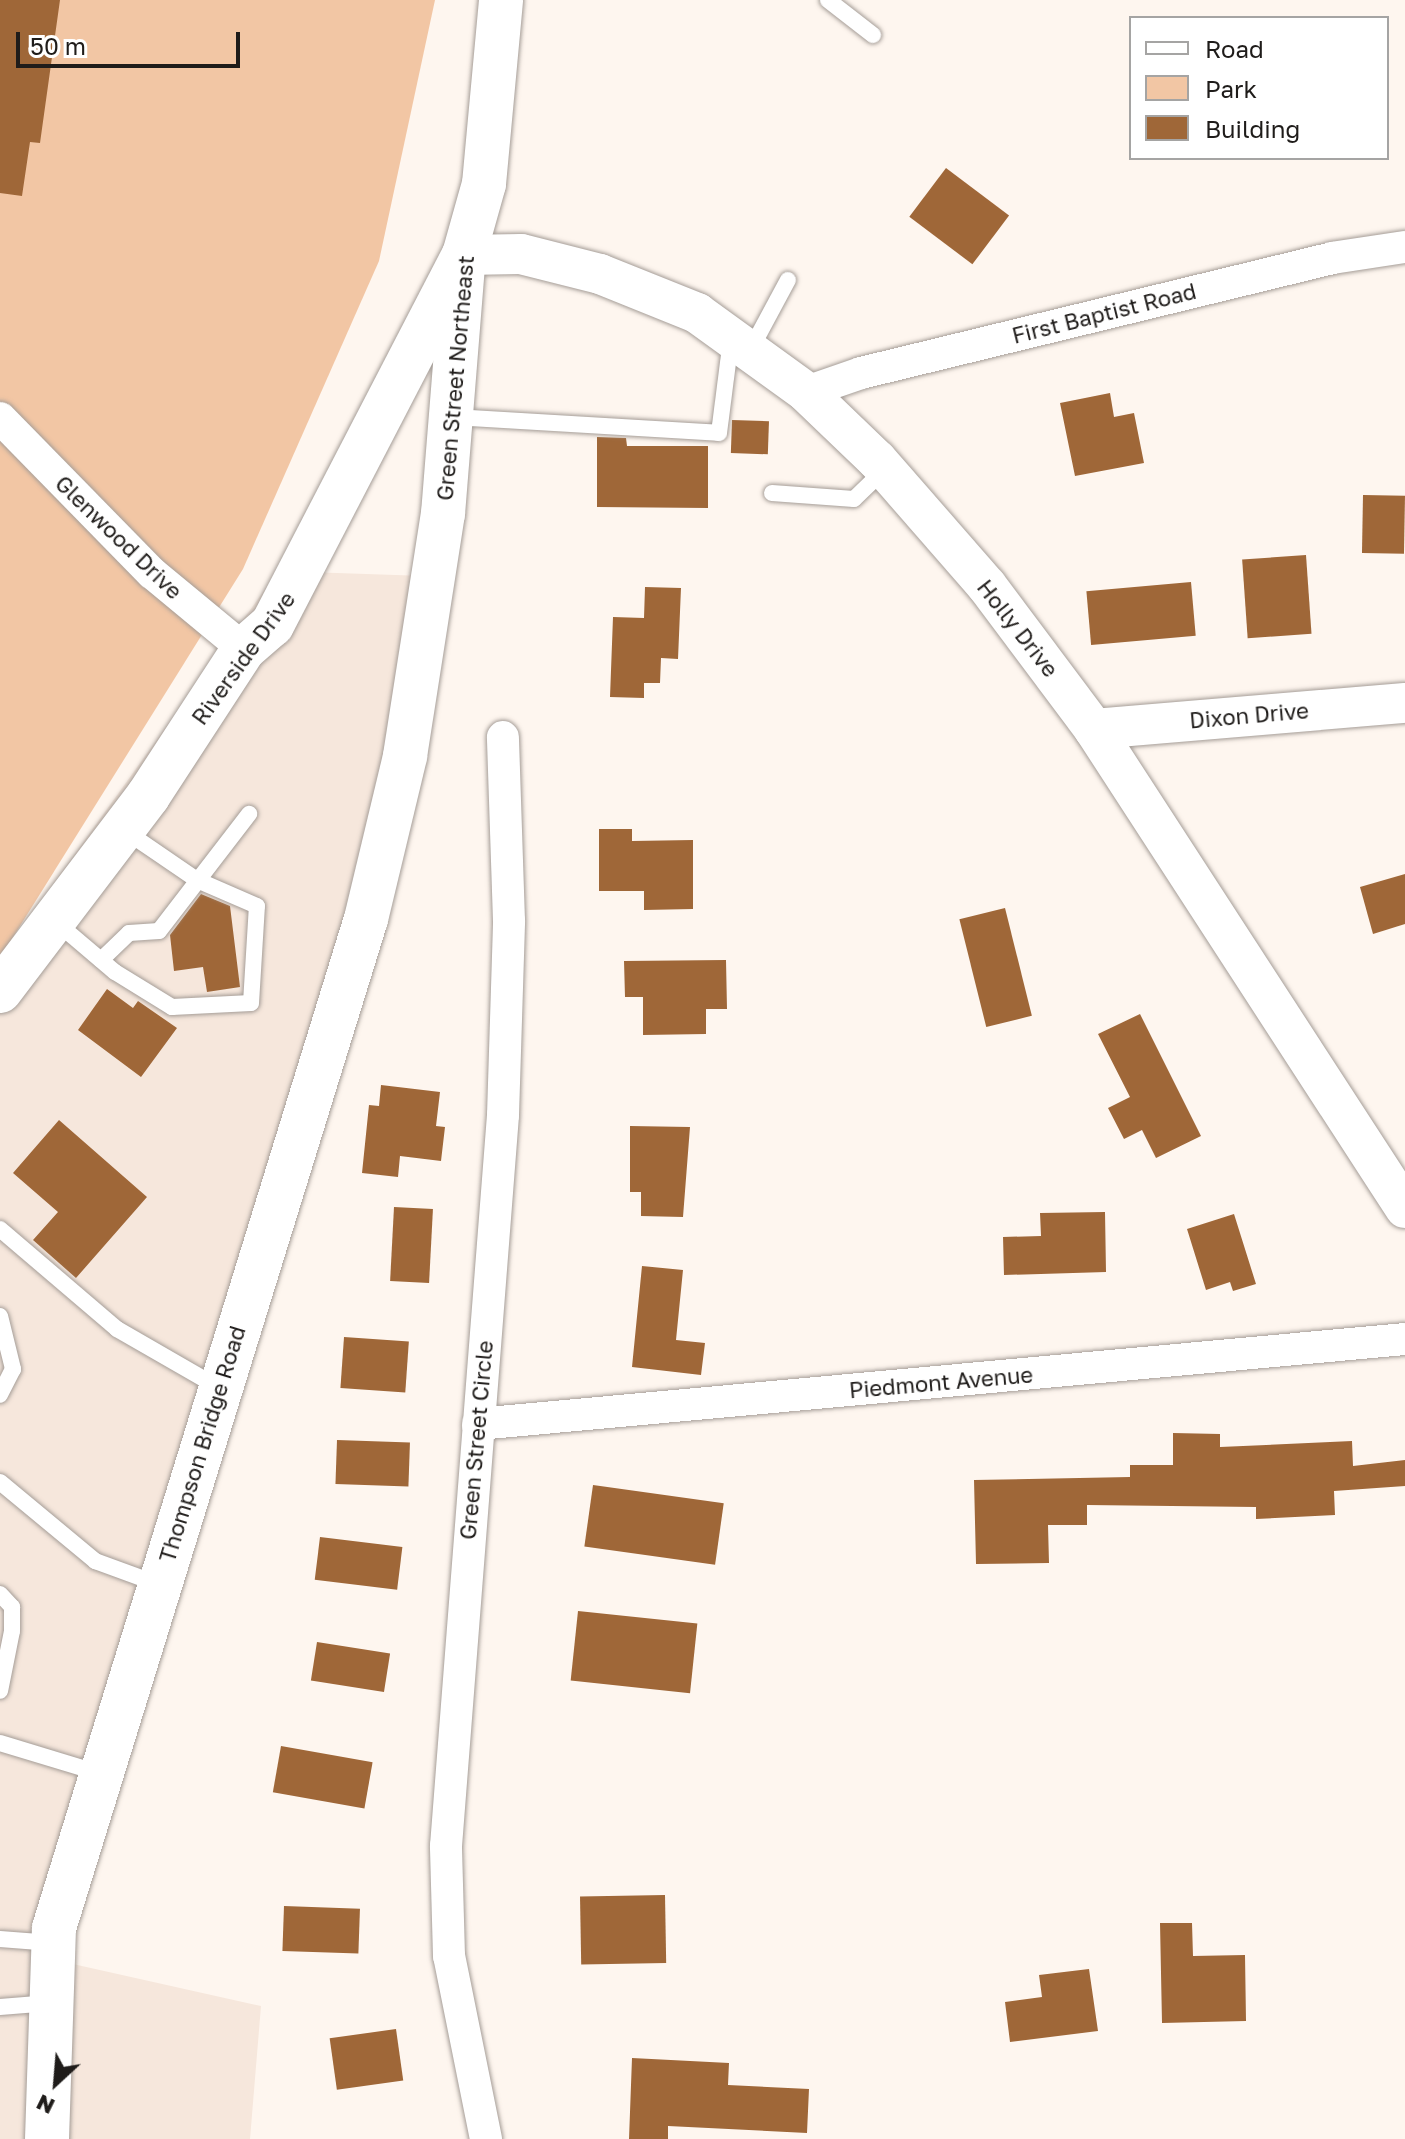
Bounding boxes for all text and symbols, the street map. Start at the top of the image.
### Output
scale bar [20,16,244,66]
legend [1129,16,1389,160]
text: 50 m [30,31,86,60]
text: Road [1205,34,1264,63]
text: Park [1205,74,1257,103]
text: Building [1205,114,1300,143]
street label: Green Street Northeast [431,254,479,502]
street label: First Baptist Road [1009,277,1199,349]
street label: Glenwood Drive [50,470,188,604]
street label: Holly Drive [972,574,1064,682]
street label: Riverside Drive [186,586,300,730]
street label: Dixon Drive [1188,697,1310,733]
street label: Thompson Bridge Road [153,1323,251,1565]
street label: Green Street Circle [454,1339,498,1541]
street label: Piedmont Avenue [848,1361,1034,1403]
north arrow [16,2043,96,2123]
text: N [32,2089,59,2121]

